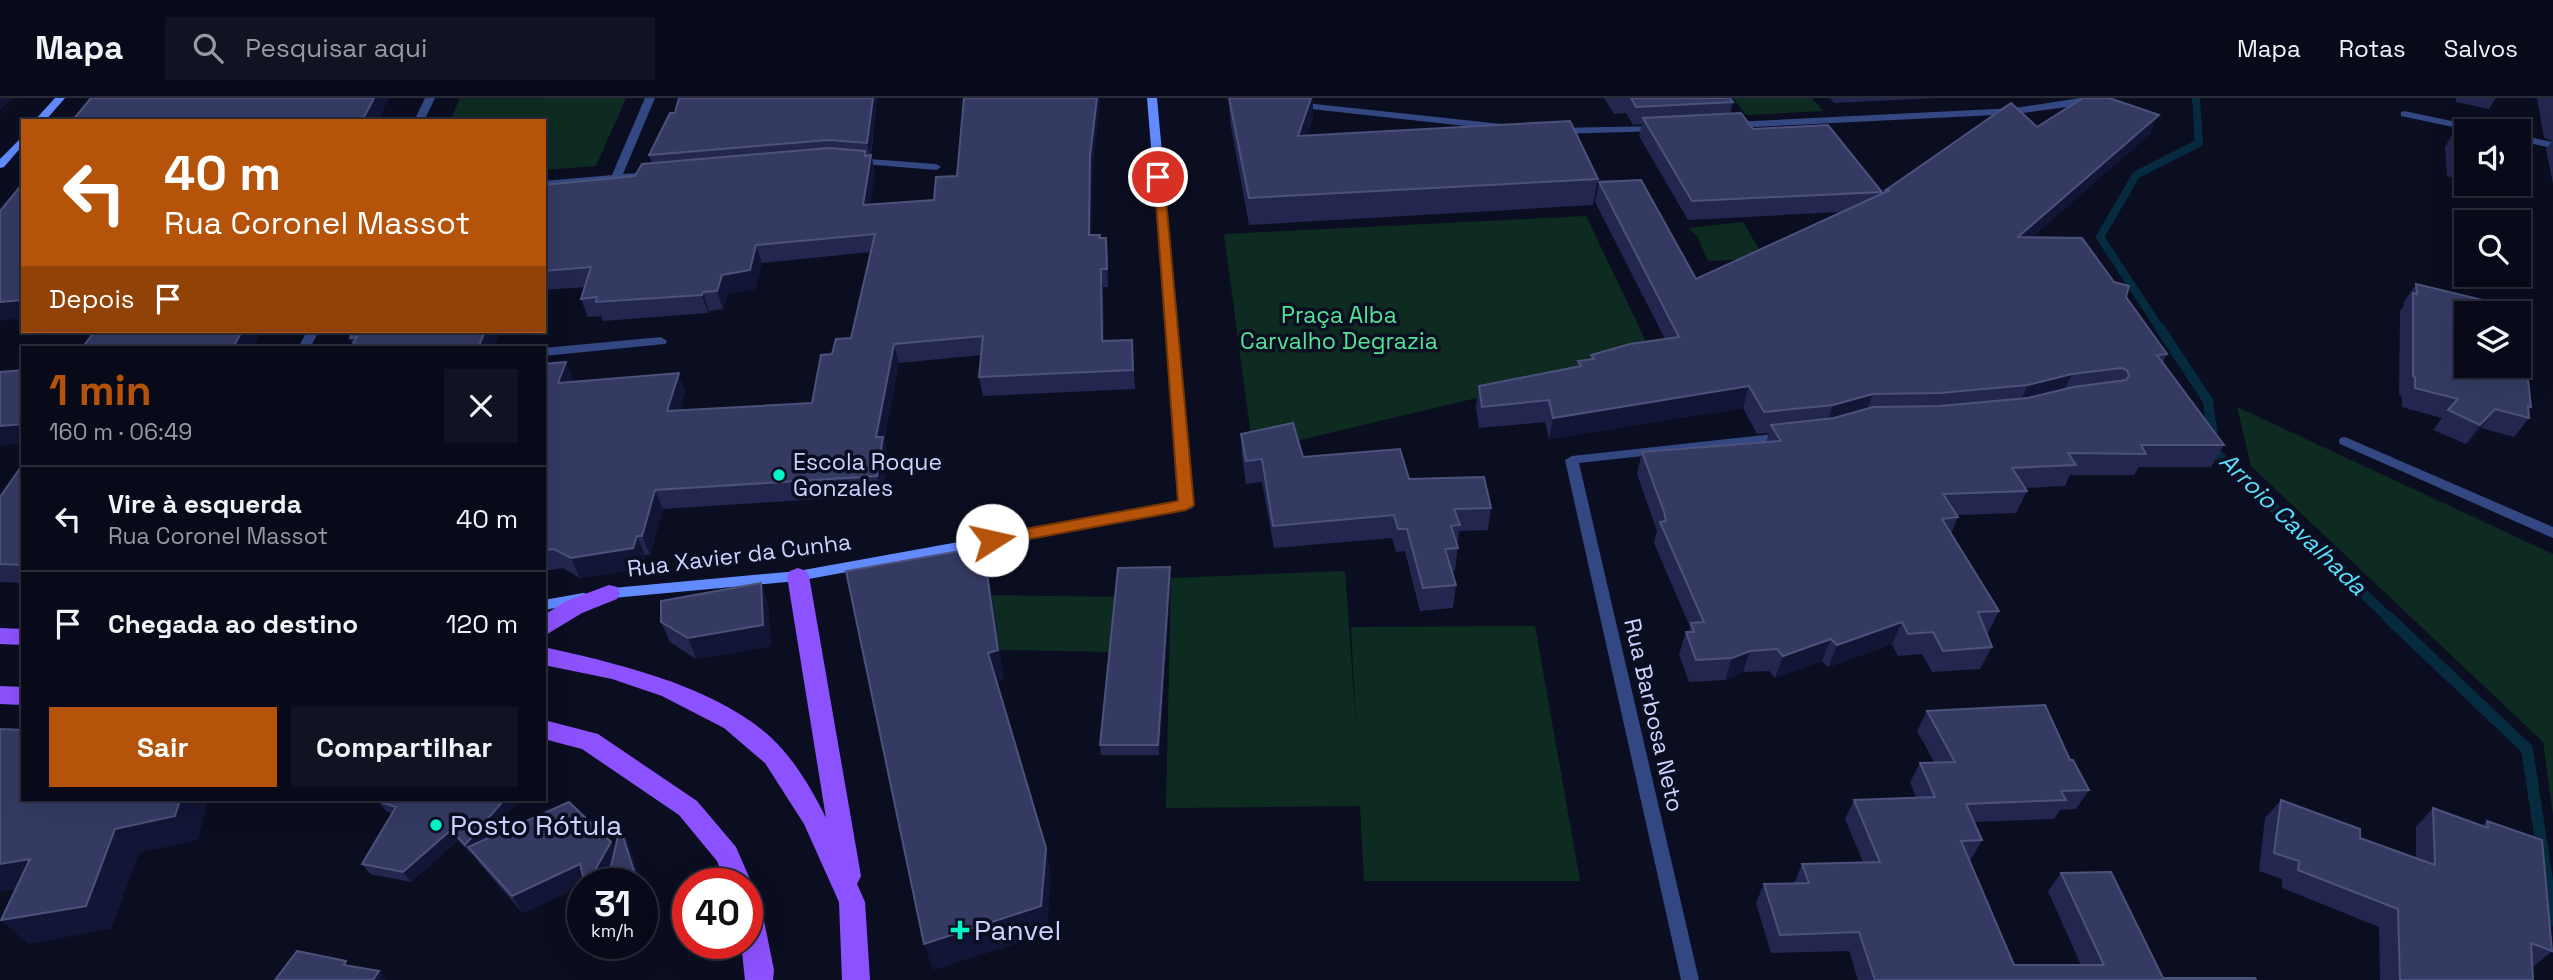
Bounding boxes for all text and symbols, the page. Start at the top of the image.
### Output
search box [165,17,655,80]
text: Mapa [35,27,123,69]
icon: search [189,29,227,67]
text: Pesquisar aqui [245,31,427,65]
text: Mapa [2237,33,2301,64]
text: Rotas [2339,33,2406,64]
text: Salvos [2444,33,2518,64]
map controls [2454,119,2531,378]
button: sound [2454,119,2531,196]
text: 40 m [164,142,281,204]
icon: left [49,147,140,238]
pin [1128,147,1188,207]
icon: arrive [1139,158,1177,196]
text: Rua Coronel Massot [164,203,470,243]
button: search [2454,210,2531,287]
icon: arrive [149,280,187,318]
text: Depois [49,282,135,316]
park label: Praça Alba Carvalho Degrazia [1240,300,1438,356]
button: layers [2454,301,2531,378]
text: 1 min [49,364,152,417]
button: close [444,369,518,443]
text: 160 m · 06:49 [49,417,192,447]
water label: Arroio Cavalhada [2213,446,2374,602]
place label: Escola Roque Gonzales [793,447,942,503]
marker: Escola Roque Gonzales [771,467,787,483]
text: Vire à esquerda [108,487,302,521]
icon: left [49,500,87,538]
text: 40 m [456,502,518,536]
position arrow [955,503,1029,577]
text: Rua Coronel Massot [108,521,328,551]
street label: Rua Xavier da Cunha [625,526,853,584]
icon: arrive [49,605,87,643]
text: Chegada ao destino [108,607,358,641]
text: 120 m [446,607,518,641]
street label: Rua Barbosa Neto [1617,615,1691,815]
button: Sair [49,707,277,787]
button: Compartilhar [291,707,518,787]
place label: Posto Rótula [450,807,622,843]
marker: Posto Rótula [428,817,444,833]
speed limit sign: 40 [672,868,763,959]
text: 31 [594,882,631,926]
place label: Panvel [974,912,1061,948]
text: km/h [591,919,634,942]
marker: Panvel [952,922,968,938]

